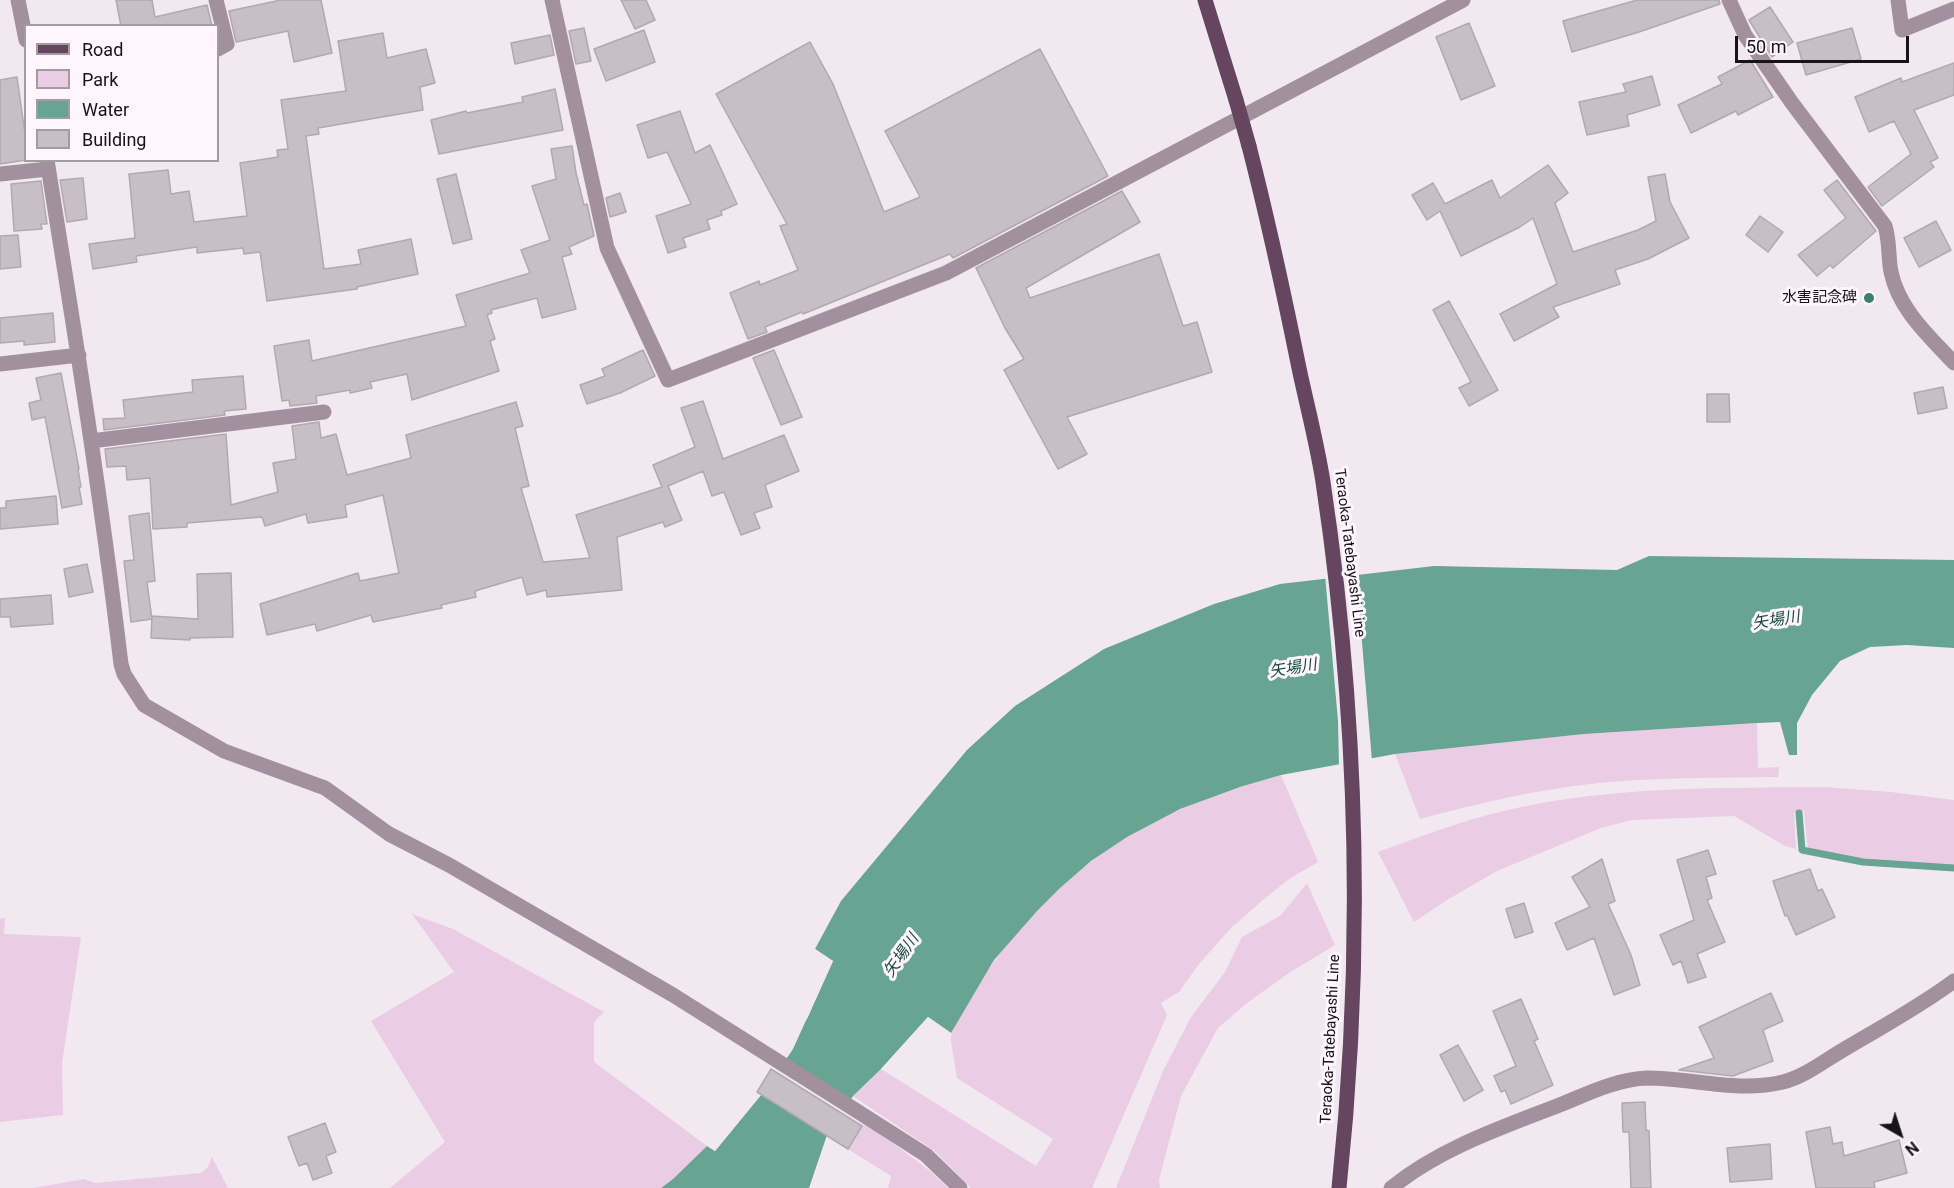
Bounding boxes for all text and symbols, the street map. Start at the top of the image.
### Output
legend [24,24,219,162]
scale bar [1738,24,1912,62]
text: 50 m [1746,36,1786,57]
text: Road [82,39,123,60]
text: Park [82,69,118,90]
text: Water [82,99,129,120]
text: Building [82,129,146,150]
place label: 水害記念碑 [1782,289,1857,307]
marker: 水害記念碑 [1862,291,1876,305]
street label: Teraoka-Tatebayashi Line [1330,468,1368,638]
water label: 矢場川 [1751,608,1801,634]
water label: 矢場川 [1268,656,1318,682]
water label: 矢場川 [880,931,924,981]
street label: Teraoka-Tatebayashi Line [1318,954,1344,1124]
north arrow [1870,1104,1930,1164]
text: N [1901,1137,1922,1159]

